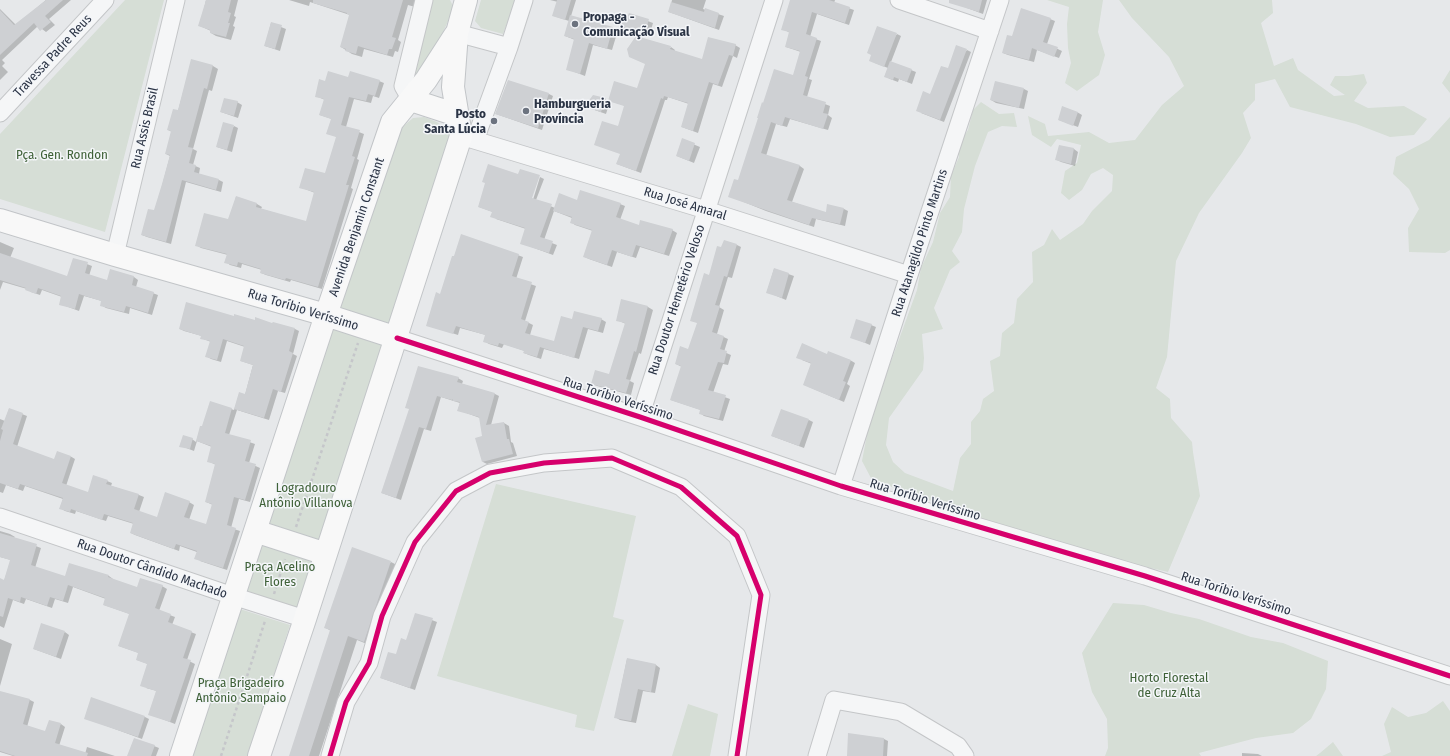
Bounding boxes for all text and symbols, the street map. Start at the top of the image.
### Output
place label: Propaga - Comunicação Visual [583,9,689,40]
street label: Travessa Padre Reus [11,11,95,101]
marker: Propaga - Comunicação Visual [570,19,580,29]
street label: Rua Assis Brasil [128,86,162,170]
place label: Hamburgueria Província [534,96,611,127]
place label: Posto Santa Lúcia [424,106,486,137]
marker: Hamburgueria Província [521,106,531,116]
marker: Posto Santa Lúcia [489,116,499,126]
park label: Pça. Gen. Rondon [16,147,108,163]
street label: Avenida Benjamin Constant [326,155,388,299]
street label: Rua Atanagildo Pinto Martins [889,167,951,319]
street label: Rua José Amaral [642,184,728,224]
street label: Rua Doutor Hemetério Veloso [645,223,709,377]
street label: Rua Toríbio Veríssimo [246,286,360,334]
street label: Rua Toríbio Veríssimo [561,374,675,424]
street label: Rua Toríbio Veríssimo [868,476,982,524]
park label: Logradouro Antônio Villanova [259,480,353,511]
street label: Rua Doutor Cândido Machado [75,536,229,602]
park label: Praça Acelino Flores [245,559,315,590]
street label: Rua Toríbio Veríssimo [1179,569,1293,619]
park label: Horto Florestal de Cruz Alta [1130,670,1208,701]
park label: Praça Brigadeiro Antônio Sampaio [196,675,286,706]

